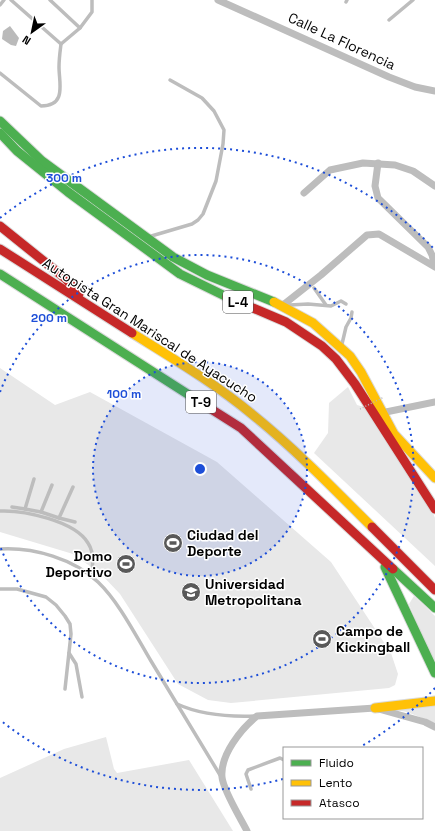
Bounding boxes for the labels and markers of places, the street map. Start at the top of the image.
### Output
centre of rings [193,462,207,476]
place label: Ciudad del Deporte [187,526,258,560]
sports icon: Ciudad del Deporte [162,532,184,554]
place label: Domo Deportivo [45,547,112,581]
sports icon: Domo Deportivo [115,553,137,575]
place label: Universidad Metropolitana [205,575,302,609]
school or university icon: Universidad Metropolitana [180,581,202,603]
place label: Campo de Kickingball [336,622,410,656]
sports icon: Campo de Kickingball [311,628,333,650]

